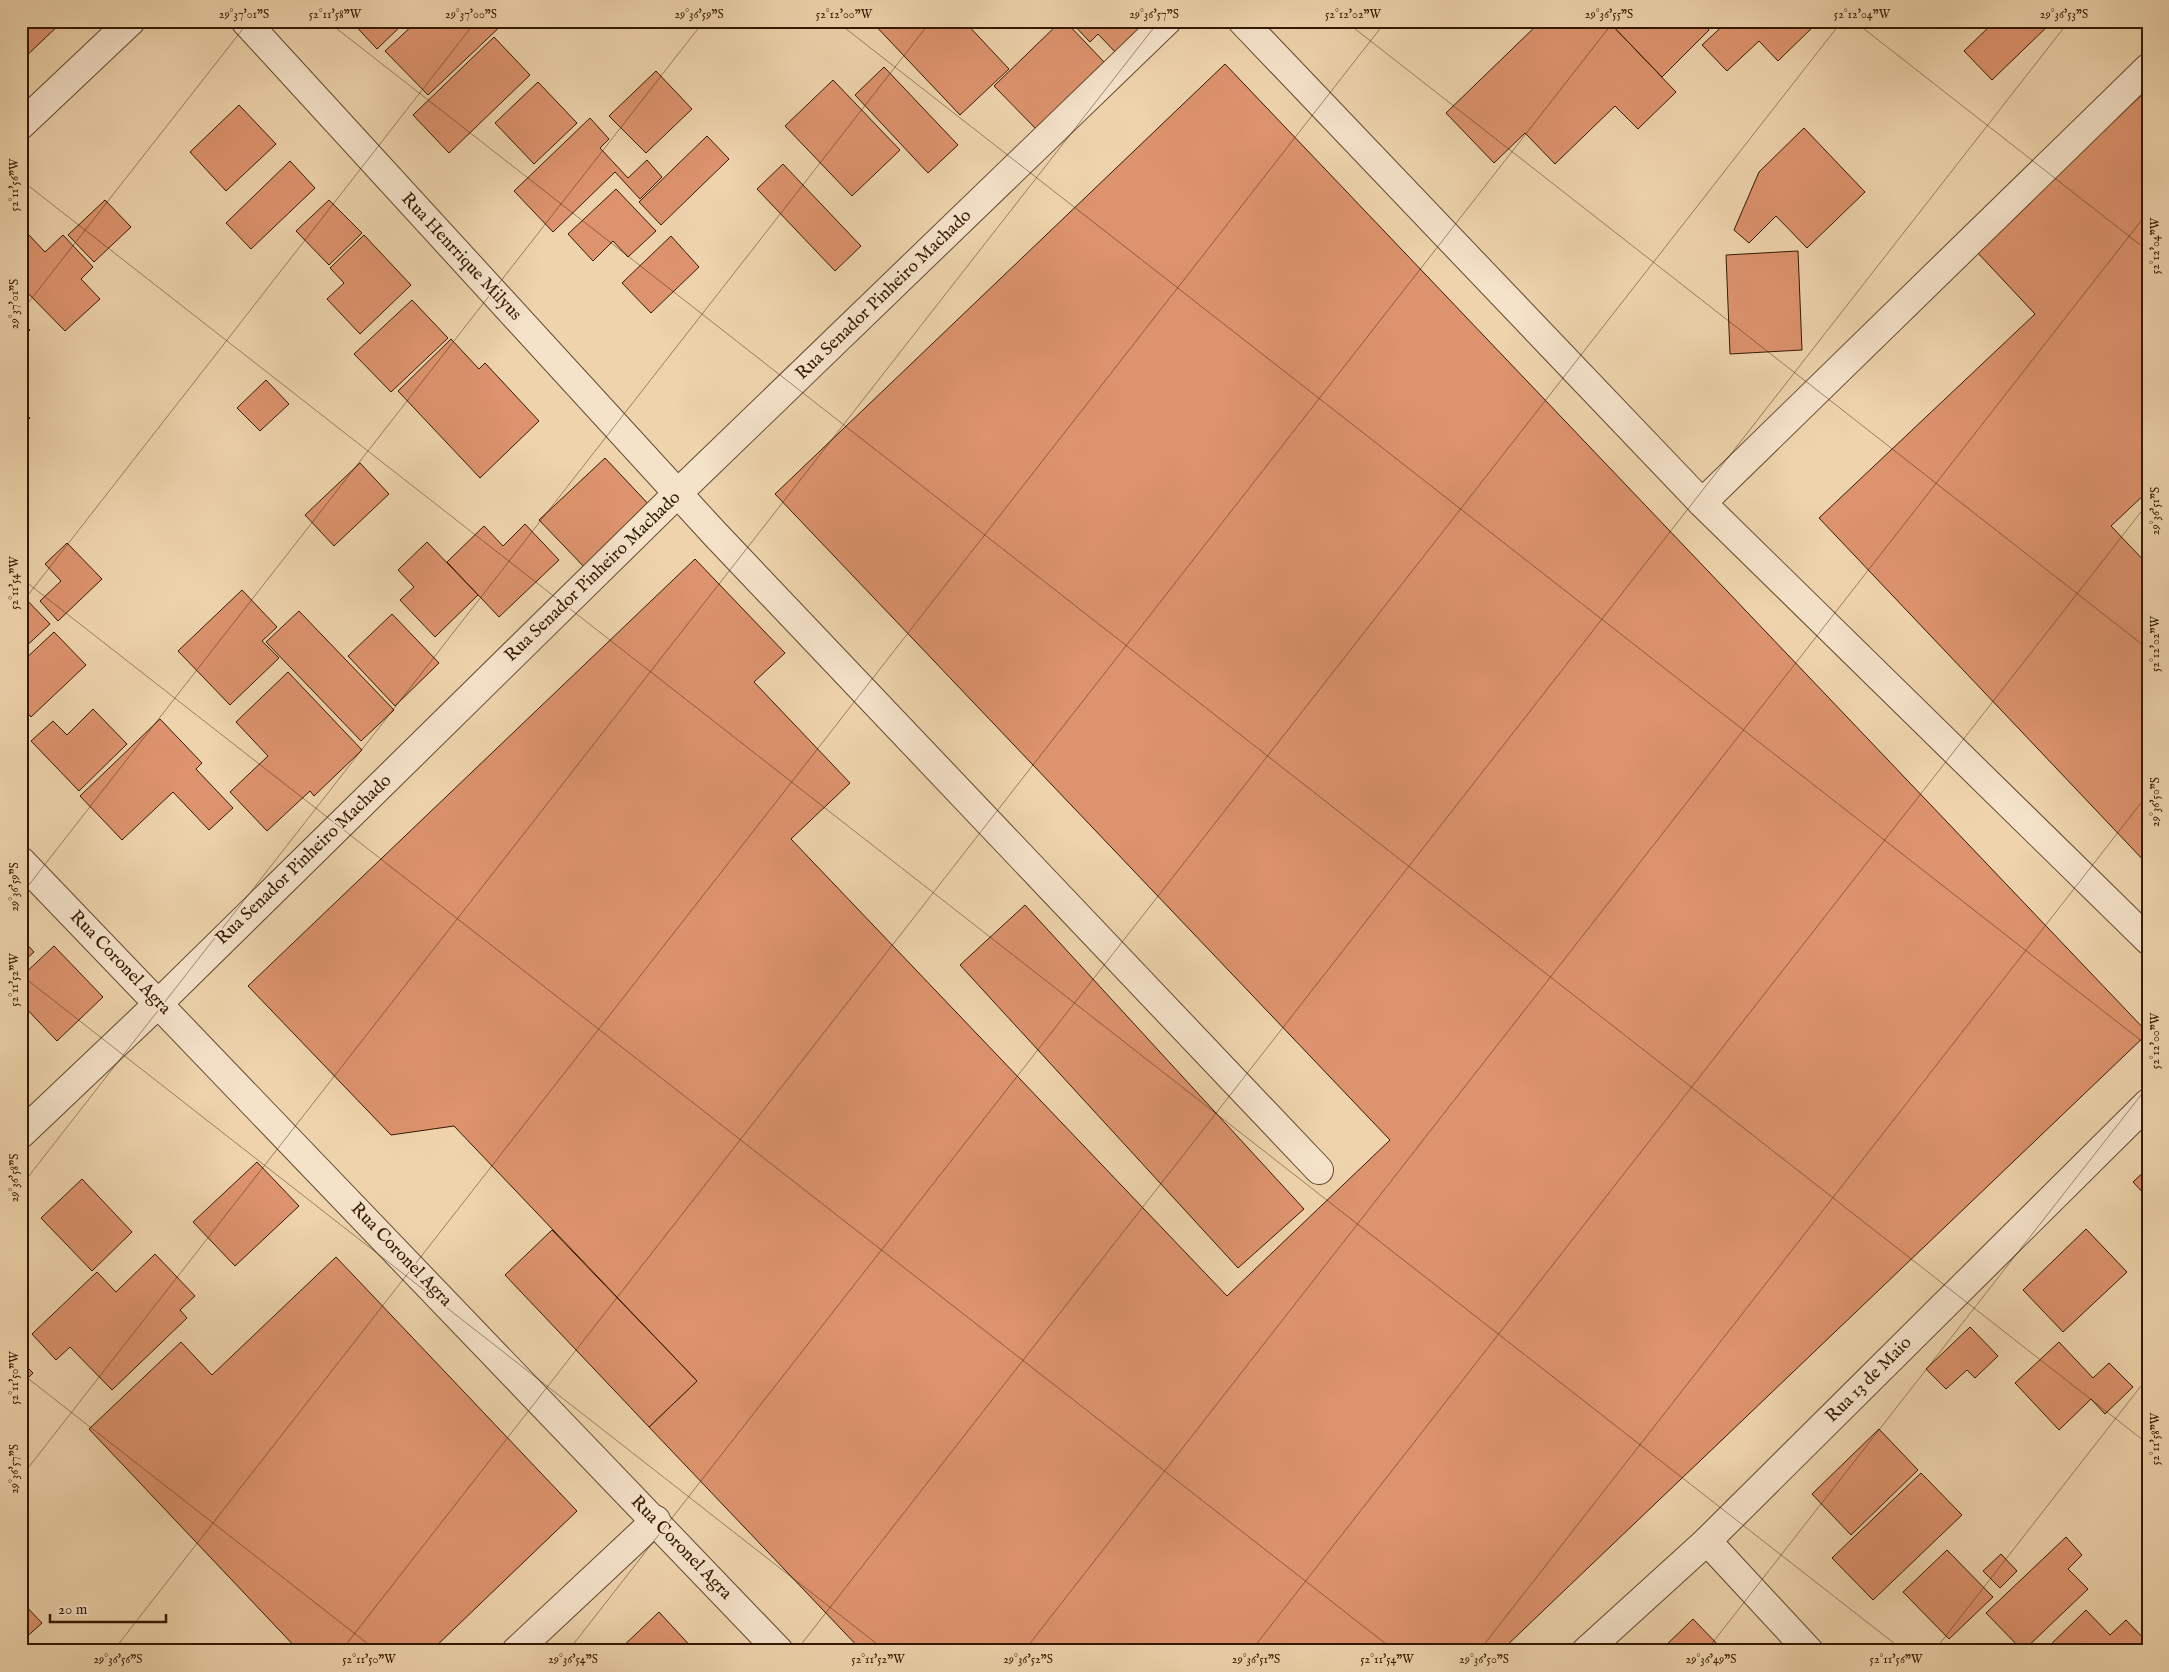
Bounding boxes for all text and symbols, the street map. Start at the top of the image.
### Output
text: 29°37'01"S [219,7,269,22]
text: 52°11'58"W [309,7,362,22]
text: 29°37'00"S [445,7,497,22]
text: 29°36'59"S [674,7,724,22]
text: 52°12'00"W [816,7,873,22]
text: 29°36'57"S [1129,7,1179,22]
text: 52°12'02"W [1325,7,1382,22]
text: 29°36'55"S [1585,7,1633,22]
text: 52°12'04"W [1834,7,1891,22]
text: 29°36'53"S [2040,7,2088,22]
text: 52°11'56"W [7,158,22,211]
street label: Rua Henrrique Milyus [396,188,526,326]
street label: Rua Senador Pinheiro Machado [791,205,977,385]
text: 52°12'04"W [2148,217,2163,274]
text: 29°37'01"S [7,279,22,329]
street label: Rua Senador Pinheiro Machado [500,487,686,667]
text: 29°36'51"S [2148,487,2163,535]
text: 52°11'54"W [7,556,22,610]
text: 52°12'02"W [2148,615,2163,672]
street label: Rua Senador Pinheiro Machado [211,770,397,950]
text: 29°36'50"S [2148,777,2163,827]
text: 29°36'59"S [7,862,22,912]
street label: Rua Coronel Agra [64,906,176,1020]
text: 52°11'52"W [7,953,22,1007]
text: 52°12'00"W [2148,1012,2163,1069]
text: 29°36'58"S [7,1154,22,1202]
street label: Rua Coronel Agra [345,1198,457,1312]
street label: Rua 13 de Maio [1821,1332,1917,1428]
text: 52°11'50"W [7,1351,22,1405]
text: 52°11'58"W [2148,1412,2163,1465]
text: 29°36'57"S [7,1444,22,1494]
street label: Rua Coronel Agra [625,1491,737,1605]
scale bar [50,1592,166,1624]
text: 20 m [58,1600,88,1619]
text: 29°36'56"S [93,1652,143,1667]
text: 52°11'50"W [342,1652,396,1667]
text: 29°36'54"S [548,1652,598,1667]
text: 52°11'52"W [851,1652,905,1667]
text: 29°36'52"S [1003,1652,1053,1667]
text: 29°36'51"S [1232,1652,1280,1667]
text: 52°11'54"W [1360,1652,1414,1667]
text: 29°36'50"S [1459,1652,1509,1667]
text: 29°36'49"S [1686,1652,1736,1667]
text: 52°11'56"W [1870,1652,1923,1667]

